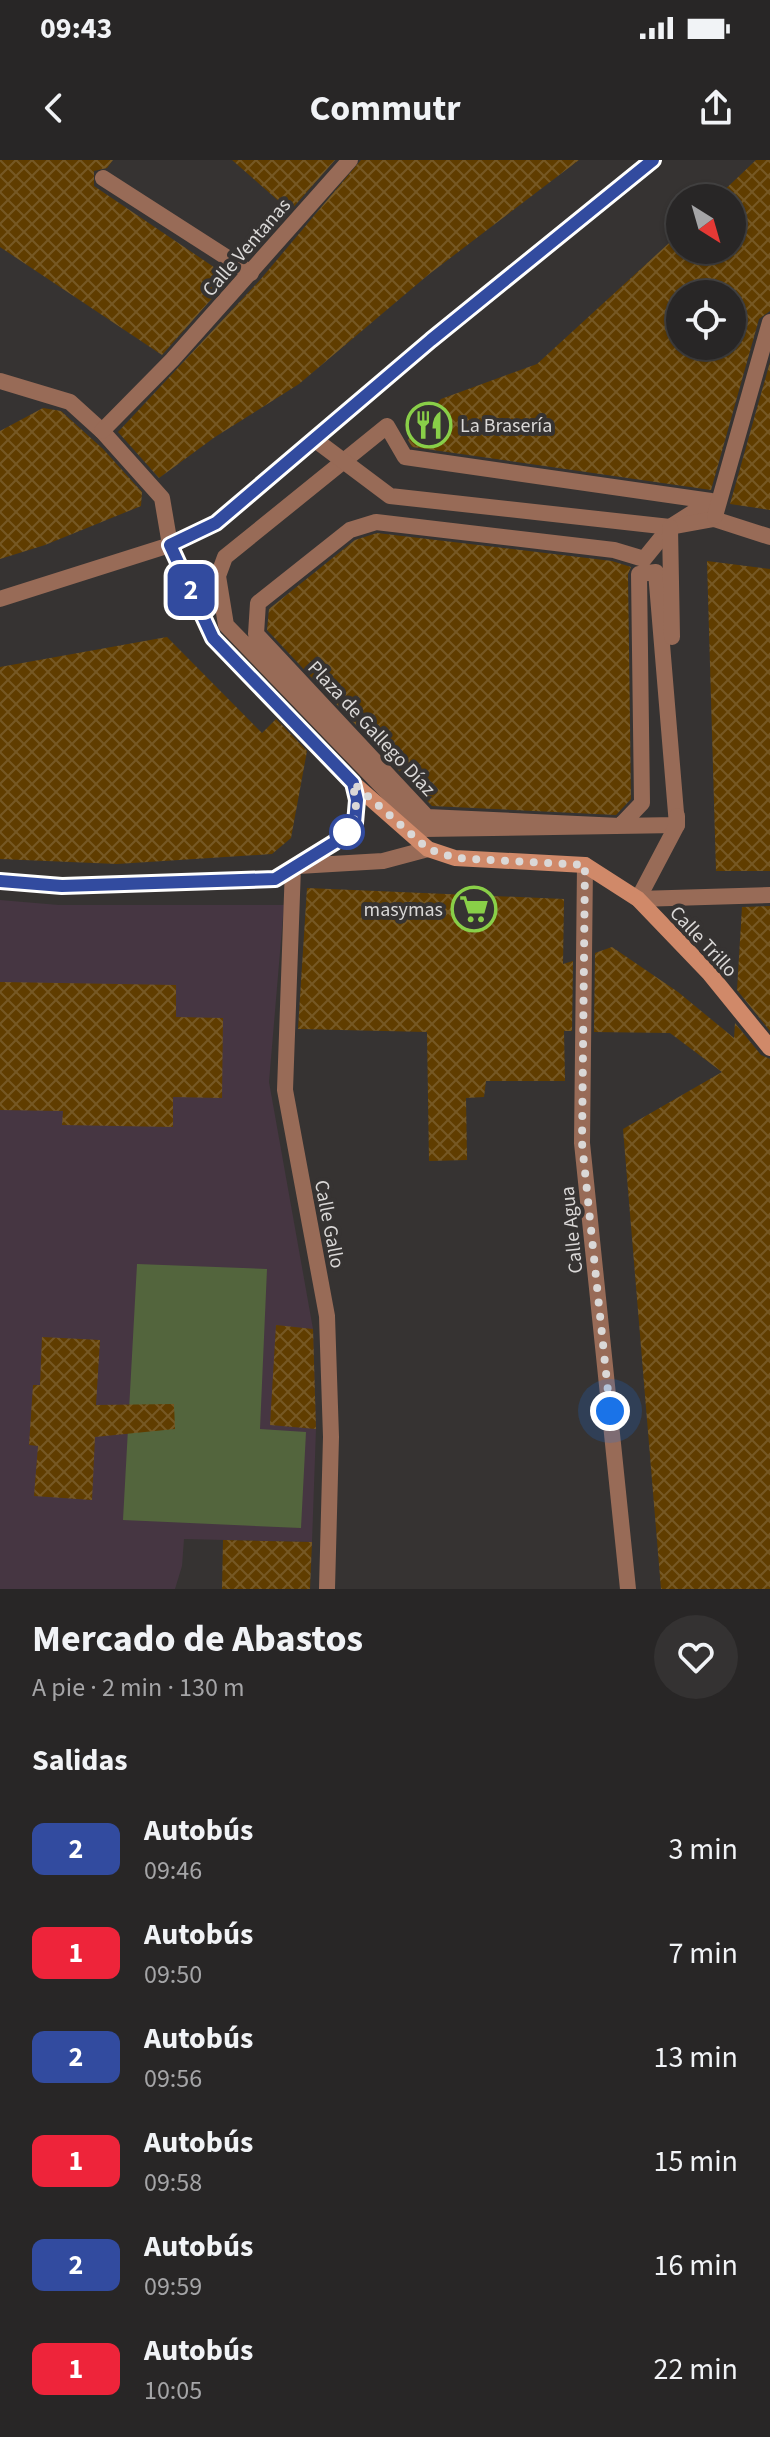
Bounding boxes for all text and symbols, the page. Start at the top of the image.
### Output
text: 09:43 [40,7,112,50]
text: Commutr [309,83,461,134]
icon: back [32,86,76,130]
icon: share [694,86,738,130]
north arrow [666,184,746,264]
map controls [666,184,746,360]
street label: Calle Ventanas [196,192,297,303]
button: locate [666,280,746,360]
restaurant icon: La Brasería [405,401,453,449]
place label: La Brasería [460,412,552,440]
line badge: 2 [165,564,217,616]
text: 2 [184,570,198,610]
street label: Plaza de Gallego Díaz [301,655,442,803]
unlabelled marker [330,815,364,849]
supermarket icon: masymas [450,885,498,933]
place label: masymas [364,896,443,924]
street label: Calle Trillo [663,900,744,984]
street label: Calle Gallo [307,1178,351,1271]
street label: Calle Agua [553,1185,590,1275]
your location [590,1391,630,1431]
text: Mercado de Abastos [32,1612,363,1666]
button: heart [654,1615,738,1699]
text: A pie · 2 min · 130 m [32,1669,245,1706]
text: Salidas [32,1739,128,1782]
text: Autobús [144,1809,253,1852]
text: 3 min [668,1828,738,1871]
text: 2 [69,1829,83,1869]
text: 09:46 [144,1852,202,1889]
text: Autobús [144,1913,253,1956]
text: 7 min [668,1932,738,1975]
text: 1 [69,1933,83,1973]
text: 09:50 [144,1956,202,1993]
text: Autobús [144,2017,253,2060]
text: 13 min [654,2036,738,2079]
text: 2 [69,2037,83,2077]
text: 09:56 [144,2060,202,2097]
text: Autobús [144,2121,253,2164]
text: 15 min [654,2140,738,2183]
text: 1 [69,2141,83,2181]
text: 09:58 [144,2164,202,2201]
text: Autobús [144,2225,253,2268]
text: 16 min [654,2244,738,2287]
text: 2 [69,2245,83,2285]
text: 09:59 [144,2268,202,2305]
text: Autobús [144,2329,253,2372]
text: 22 min [654,2348,738,2391]
text: 1 [69,2349,83,2389]
text: 10:05 [144,2372,202,2409]

